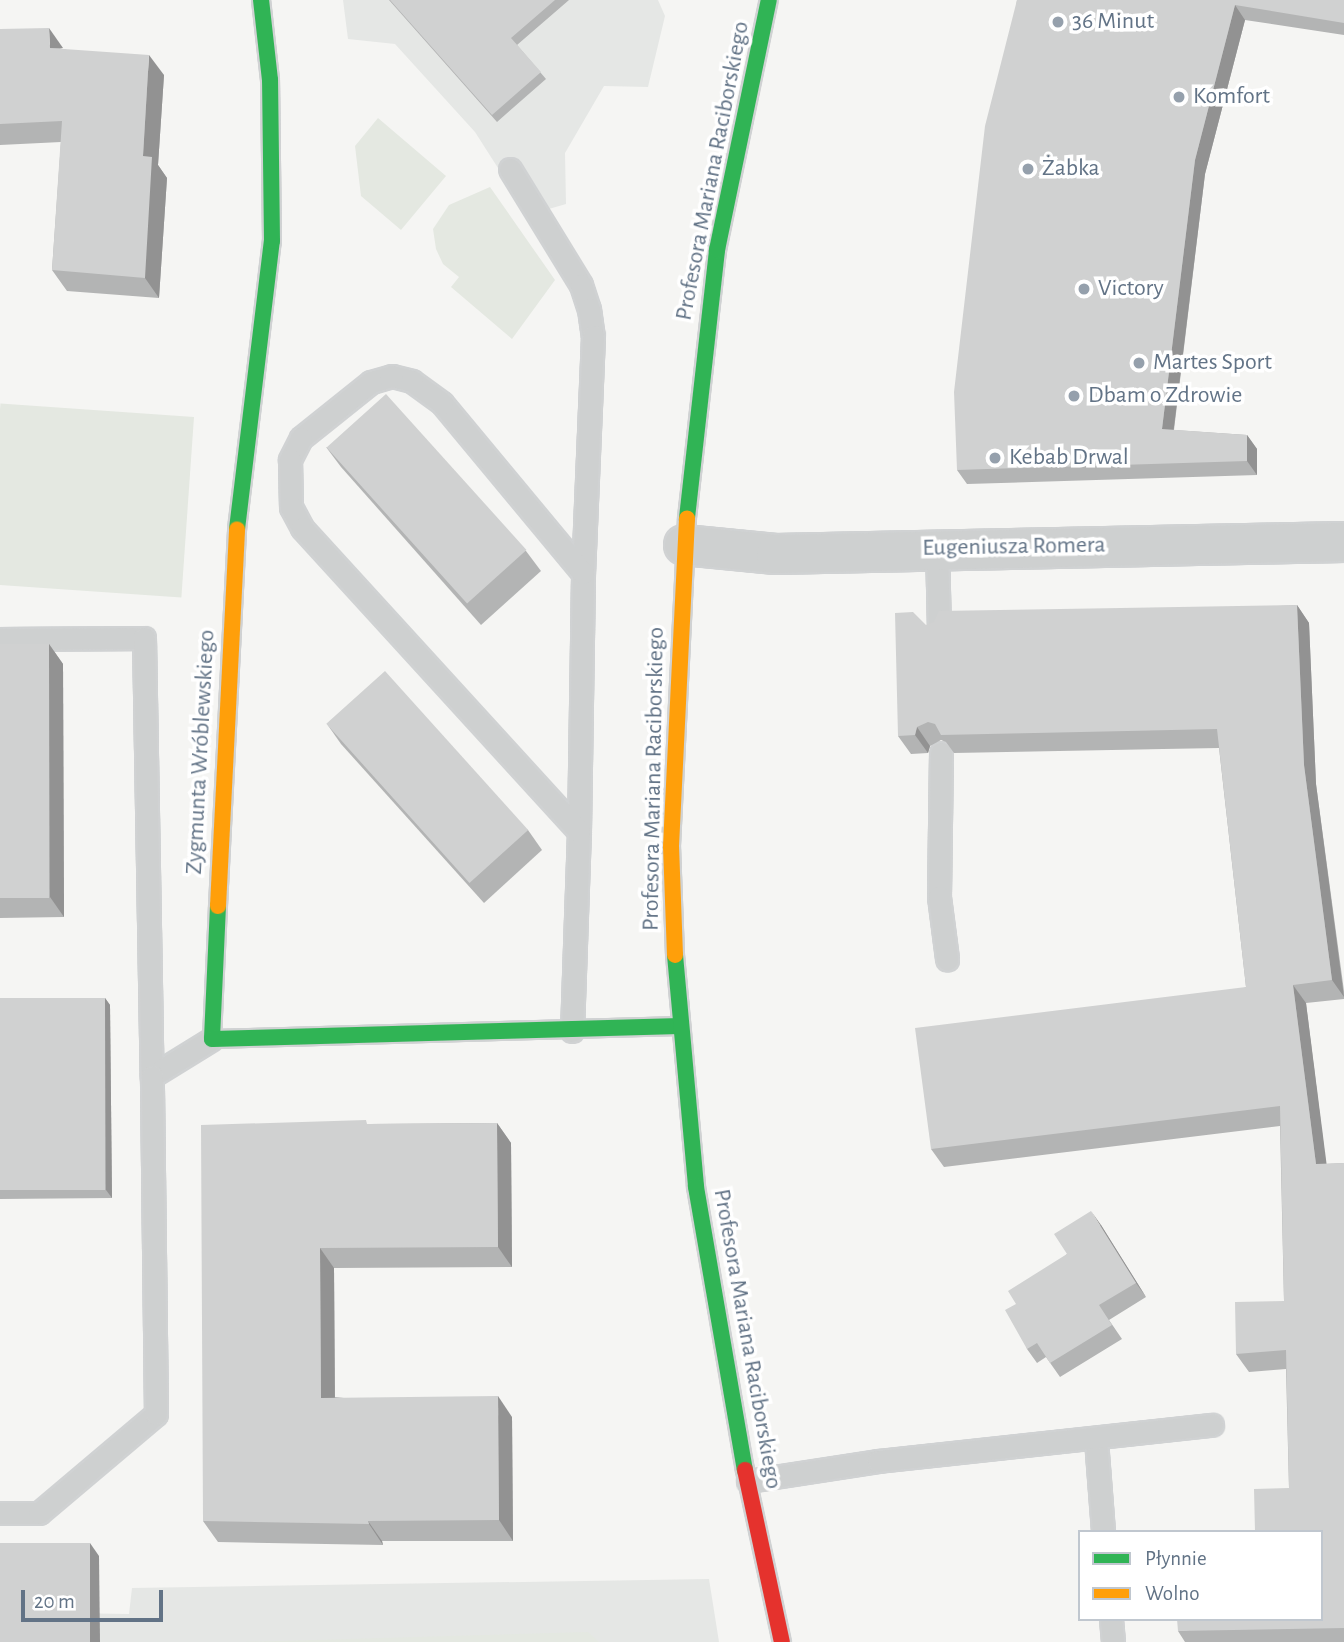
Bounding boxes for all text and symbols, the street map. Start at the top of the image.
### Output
place label: 36 Minut [1072,8,1154,36]
marker: 36 Minut [1050,14,1066,30]
street label: Profesora Mariana Raciborskiego [670,19,756,323]
place label: Komfort [1193,83,1270,111]
marker: Komfort [1171,89,1187,105]
place label: Żabka [1042,155,1100,183]
marker: Żabka [1020,161,1036,177]
place label: Victory [1098,275,1164,303]
marker: Victory [1076,281,1092,297]
place label: Martes Sport [1153,349,1272,377]
marker: Martes Sport [1131,355,1147,371]
place label: Dbam o Zdrowie [1088,382,1242,410]
marker: Dbam o Zdrowie [1066,388,1082,404]
place label: Kebab Drwal [1009,444,1129,472]
marker: Kebab Drwal [987,450,1003,466]
street label: Eugeniusza Romera [922,531,1106,563]
street label: Profesora Mariana Raciborskiego [637,627,671,931]
street label: Zygmunta Wróblewskiego [180,629,222,875]
street label: Profesora Mariana Raciborskiego [706,1187,788,1491]
legend [1078,1530,1323,1621]
text: Płynnie [1145,1548,1207,1569]
scale bar [24,1576,166,1620]
text: Wolno [1145,1583,1199,1604]
text: 20 m [34,1591,75,1612]

